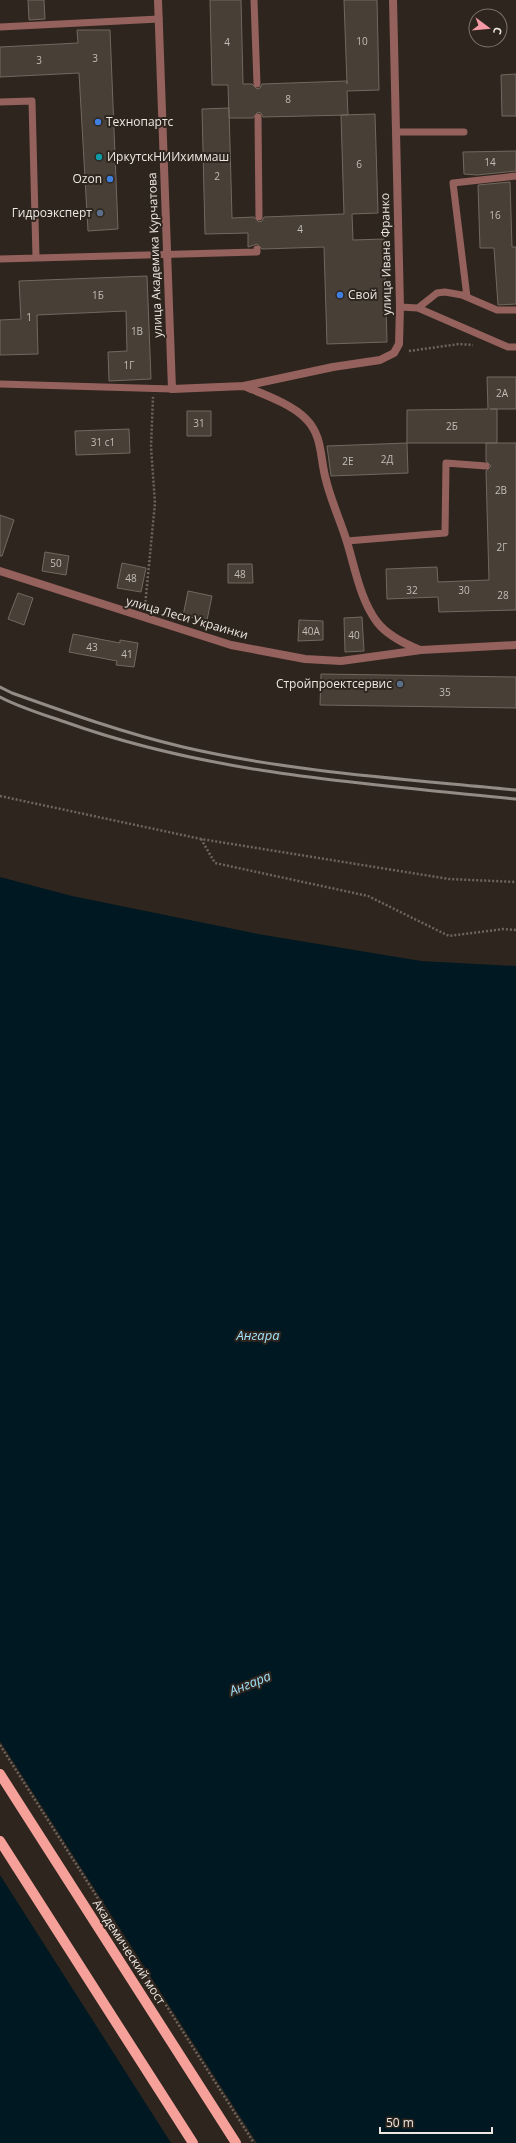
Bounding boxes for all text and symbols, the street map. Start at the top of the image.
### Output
north arrow [468,8,508,48]
text: С [490,25,506,36]
house number: 10 [356,34,368,48]
house number: 4 [224,35,230,49]
house number: 3 [92,51,98,65]
house number: 3 [36,53,42,67]
house number: 8 [285,92,291,106]
place label: Технопартс [106,113,174,130]
marker: Технопартс [93,117,103,127]
place label: ИркутскНИИхиммаш [107,148,229,165]
marker: ИркутскНИИхиммаш [94,152,104,162]
house number: 14 [484,155,496,169]
house number: 6 [356,157,362,171]
house number: 2 [214,169,220,183]
place label: Ozon [72,170,102,187]
street label: улица Академика Курчатова [143,172,166,338]
marker: Ozon [105,174,115,184]
street label: улица Ивана Франко [376,193,395,315]
place label: Гидроэксперт [12,204,92,221]
marker: Гидроэксперт [95,208,105,218]
house number: 16 [489,208,501,222]
house number: 4 [297,222,303,236]
place label: Свой [348,286,377,303]
house number: 1Б [92,288,104,302]
marker: Свой [335,290,345,300]
house number: 1 [26,310,32,324]
house number: 1В [131,324,143,338]
house number: 1Г [124,358,134,372]
house number: 2А [496,386,509,400]
house number: 31 [193,416,205,430]
house number: 2Б [446,419,458,433]
house number: 31 с1 [91,435,115,449]
house number: 2Д [381,452,393,466]
house number: 2Е [342,454,354,468]
house number: 2В [495,483,507,497]
house number: 2Г [497,540,507,554]
house number: 50 [50,556,62,570]
house number: 48 [234,567,246,581]
house number: 48 [125,571,137,585]
house number: 32 [406,583,418,597]
house number: 30 [458,583,470,597]
house number: 28 [497,588,509,602]
street label: улица Леси Украинки [124,592,250,643]
house number: 40А [302,624,321,638]
house number: 40 [348,628,360,642]
house number: 43 [86,640,98,654]
house number: 41 [121,647,133,661]
place label: Стройпроектсервис [276,675,392,692]
marker: Стройпроектсервис [395,679,405,689]
house number: 35 [439,685,451,699]
water label: Ангара [235,1326,280,1344]
water label: Ангара [226,1666,274,1700]
street label: Академический мост [89,1896,170,2008]
scale bar [380,2109,492,2135]
text: 50 m [386,2114,414,2131]

